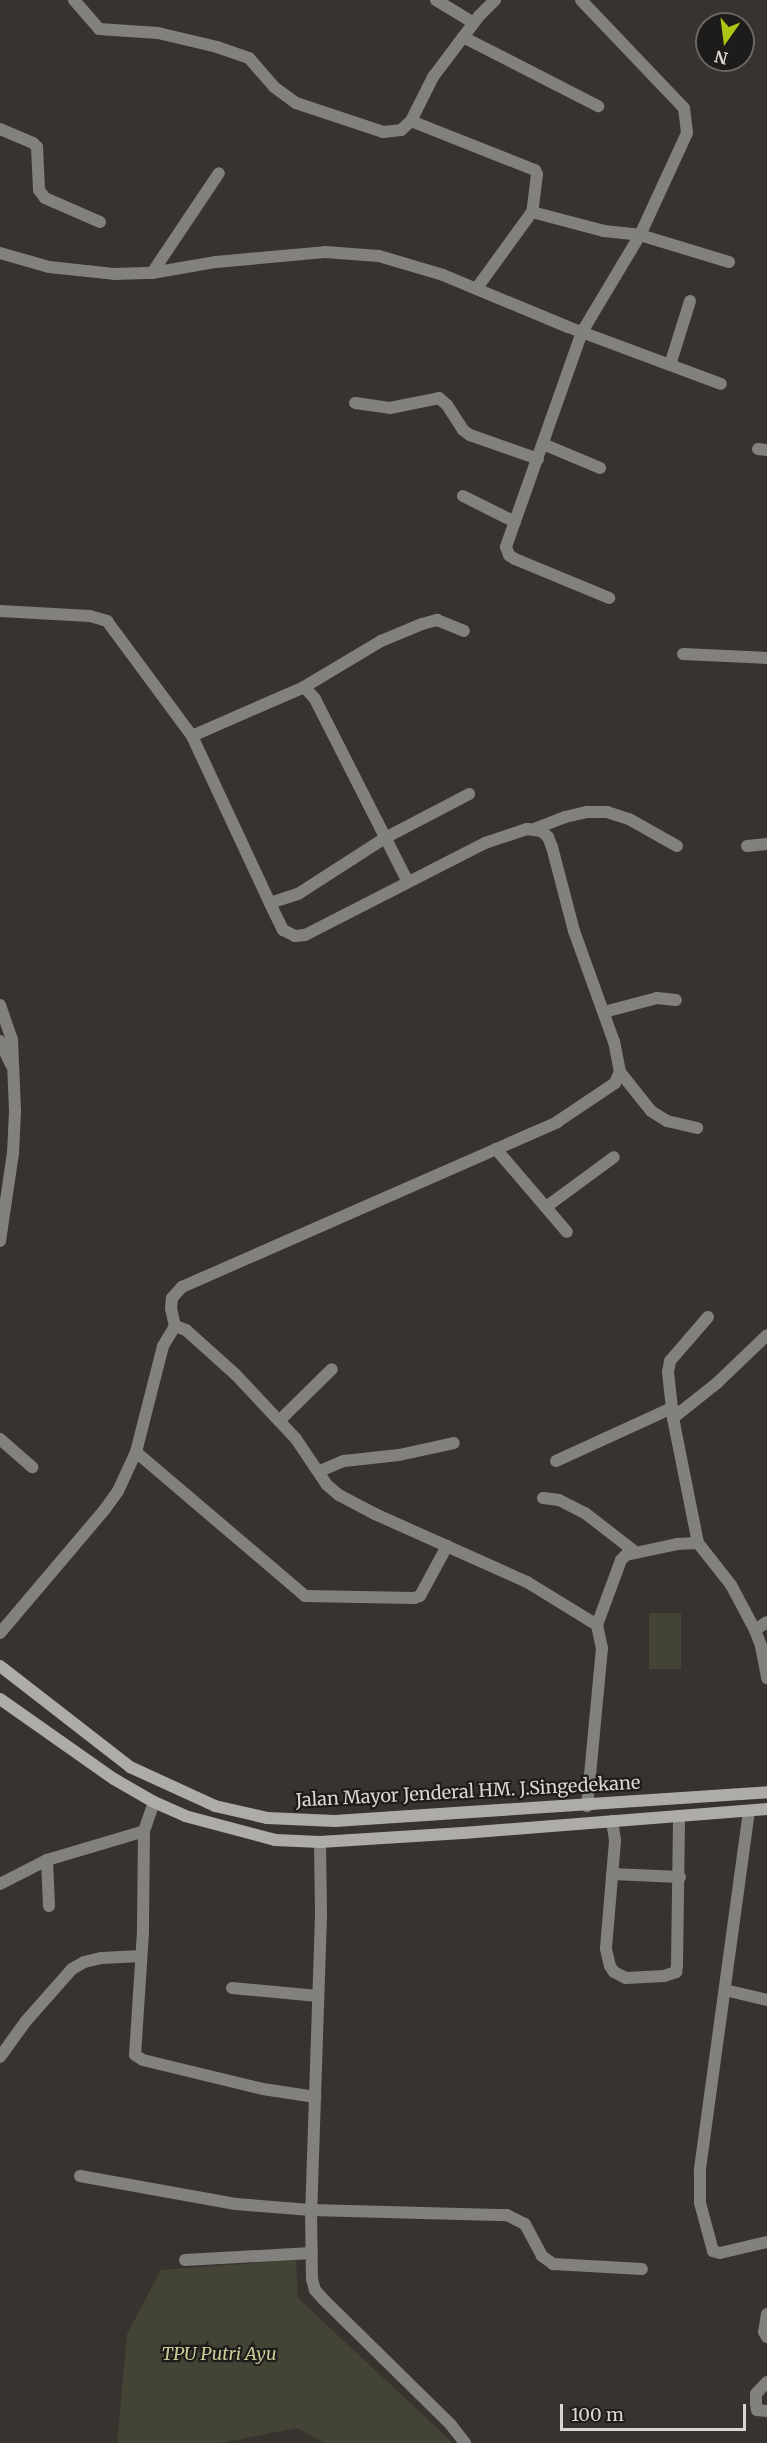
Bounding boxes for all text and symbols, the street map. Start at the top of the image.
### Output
north arrow [695,12,755,72]
text: N [713,46,730,69]
street label: Jalan Mayor Jenderal HM. J.Singedekane [295,1772,641,1812]
park label: TPU Putri Ayu [161,2343,277,2365]
scale bar [563,2392,749,2430]
text: 100 m [571,2403,624,2426]

